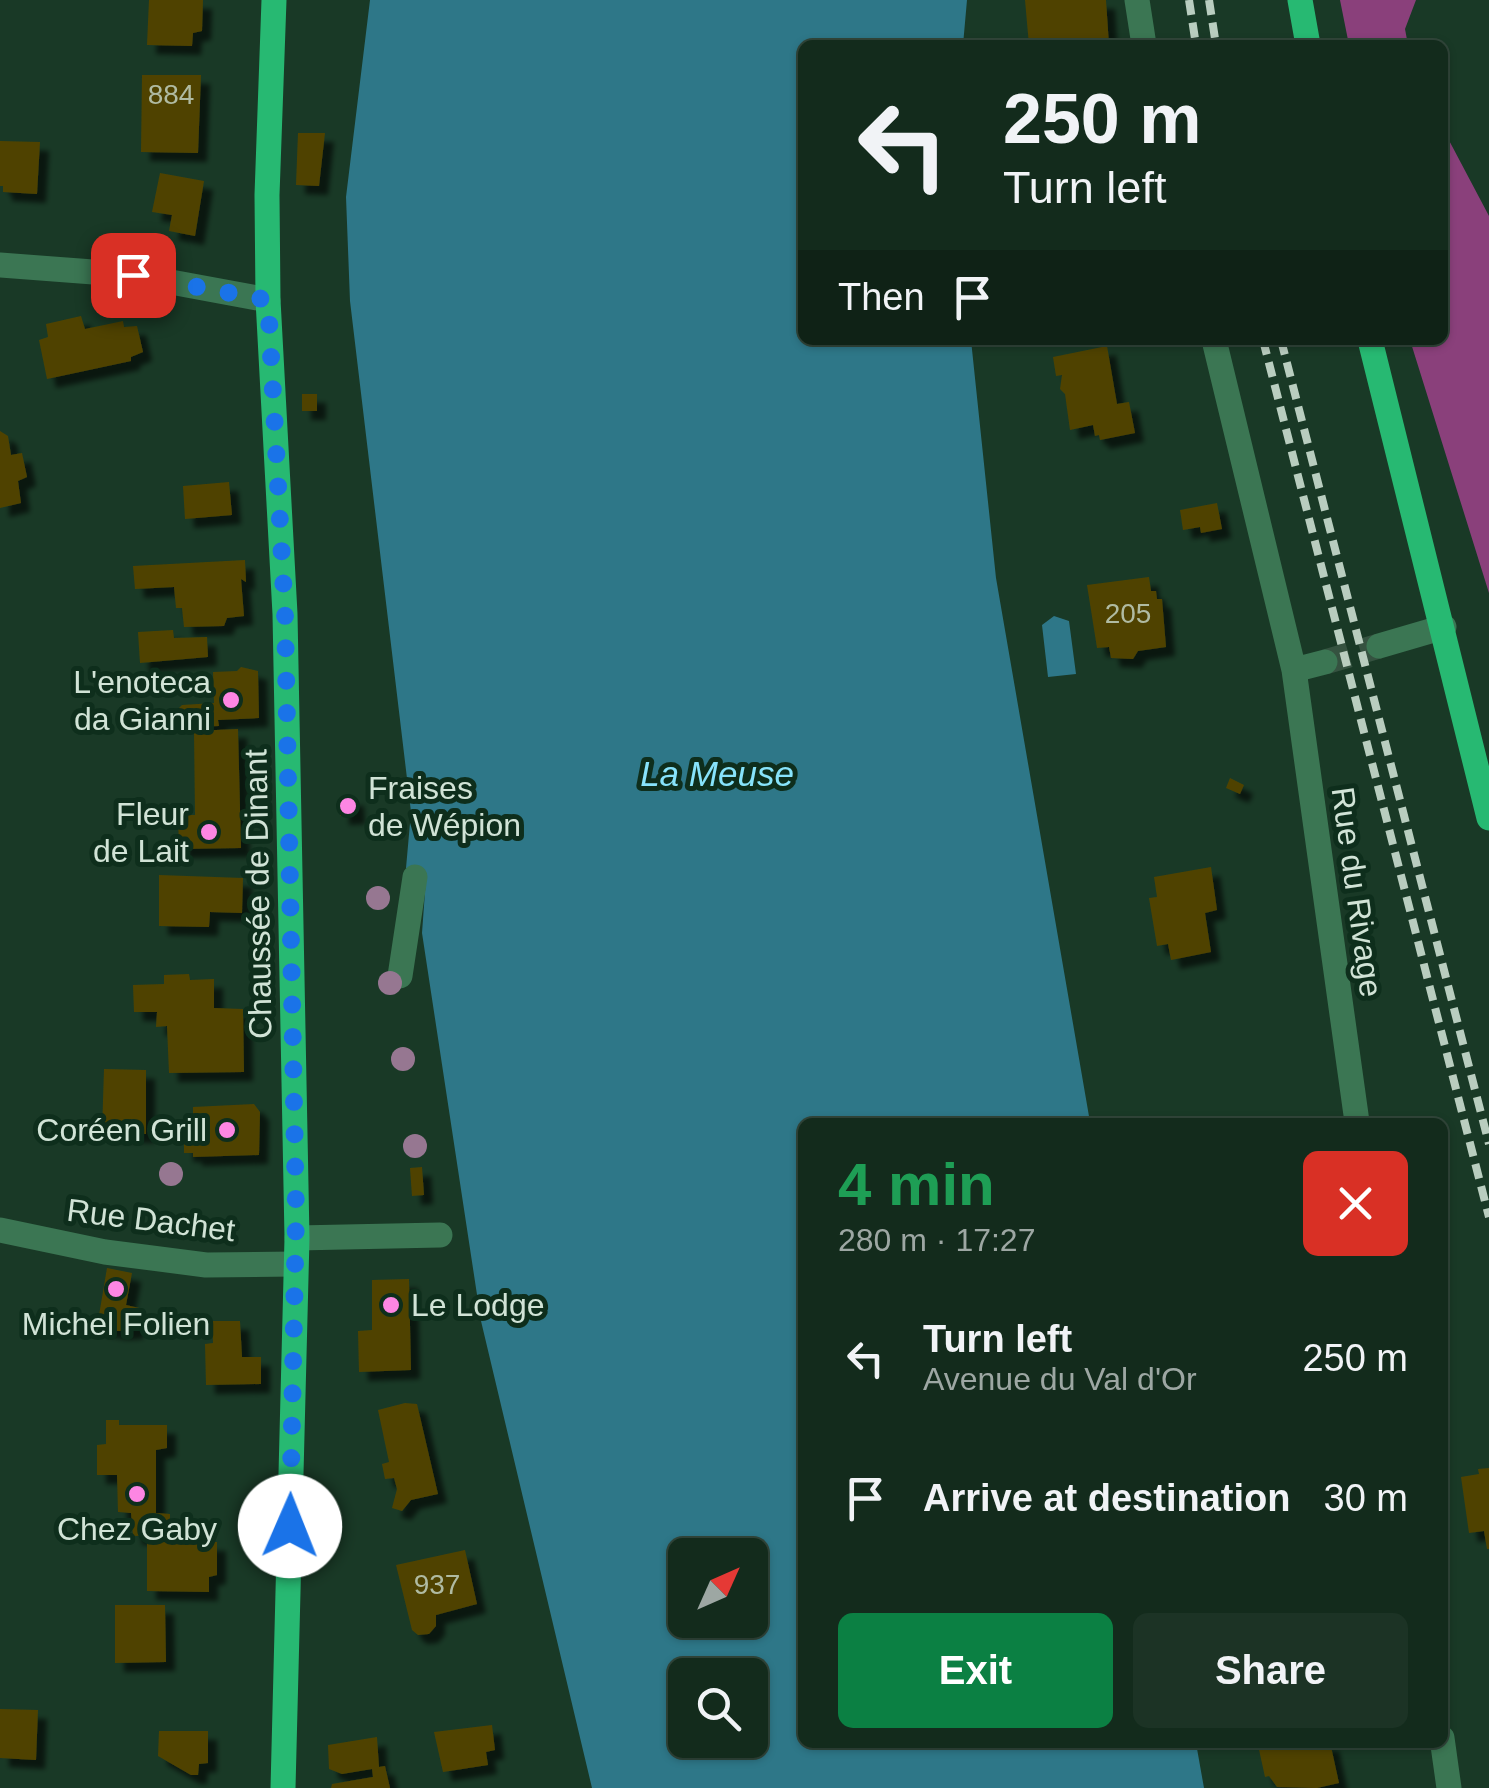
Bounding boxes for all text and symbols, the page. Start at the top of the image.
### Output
house number: 884 [148,79,194,110]
icon: left [838,80,968,210]
text: 250 m [1003,80,1201,158]
text: Turn left [1003,162,1166,213]
pin [91,233,176,318]
icon: arrive [106,248,161,303]
icon: arrive [945,270,1000,325]
text: Then [838,276,925,318]
house number: 205 [1105,598,1151,629]
place label: L'enoteca da Gianni [73,664,211,737]
marker: L'enoteca da Gianni [220,689,242,711]
street label: Chaussée de Dinant [237,749,279,1039]
water label: La Meuse [640,754,794,793]
place label: Fraises de Wépion [368,770,521,843]
street label: Rue du Rivage [1324,785,1390,999]
marker: Fraises de Wépion [337,795,359,817]
place label: Fleur de Lait [93,796,189,869]
marker: Fleur de Lait [198,821,220,843]
place label: Coréen Grill [36,1112,207,1148]
marker: Coréen Grill [216,1119,238,1141]
text: 4 min [838,1151,995,1218]
button: close [1303,1151,1408,1256]
street label: Rue Dachet [65,1192,237,1248]
text: 280 m · 17:27 [838,1222,1035,1258]
marker: Michel Folien [105,1278,127,1300]
place label: Le Lodge [411,1287,544,1323]
marker: Le Lodge [380,1294,402,1316]
place label: Michel Folien [22,1306,210,1342]
text: Turn left [923,1318,1072,1360]
icon: left [838,1331,893,1386]
text: 250 m [1302,1337,1408,1379]
text: Avenue du Val d'Or [923,1361,1197,1397]
icon: arrive [838,1471,893,1526]
position arrow [238,1474,342,1578]
text: Arrive at destination [923,1477,1290,1519]
text: 30 m [1324,1477,1408,1519]
marker: Chez Gaby [126,1483,148,1505]
place label: Chez Gaby [57,1511,217,1547]
north arrow [668,1538,768,1638]
map controls [668,1538,768,1758]
house number: 937 [414,1569,460,1600]
button: Exit [838,1613,1113,1728]
button: Share [1133,1613,1408,1728]
button: search [668,1658,768,1758]

